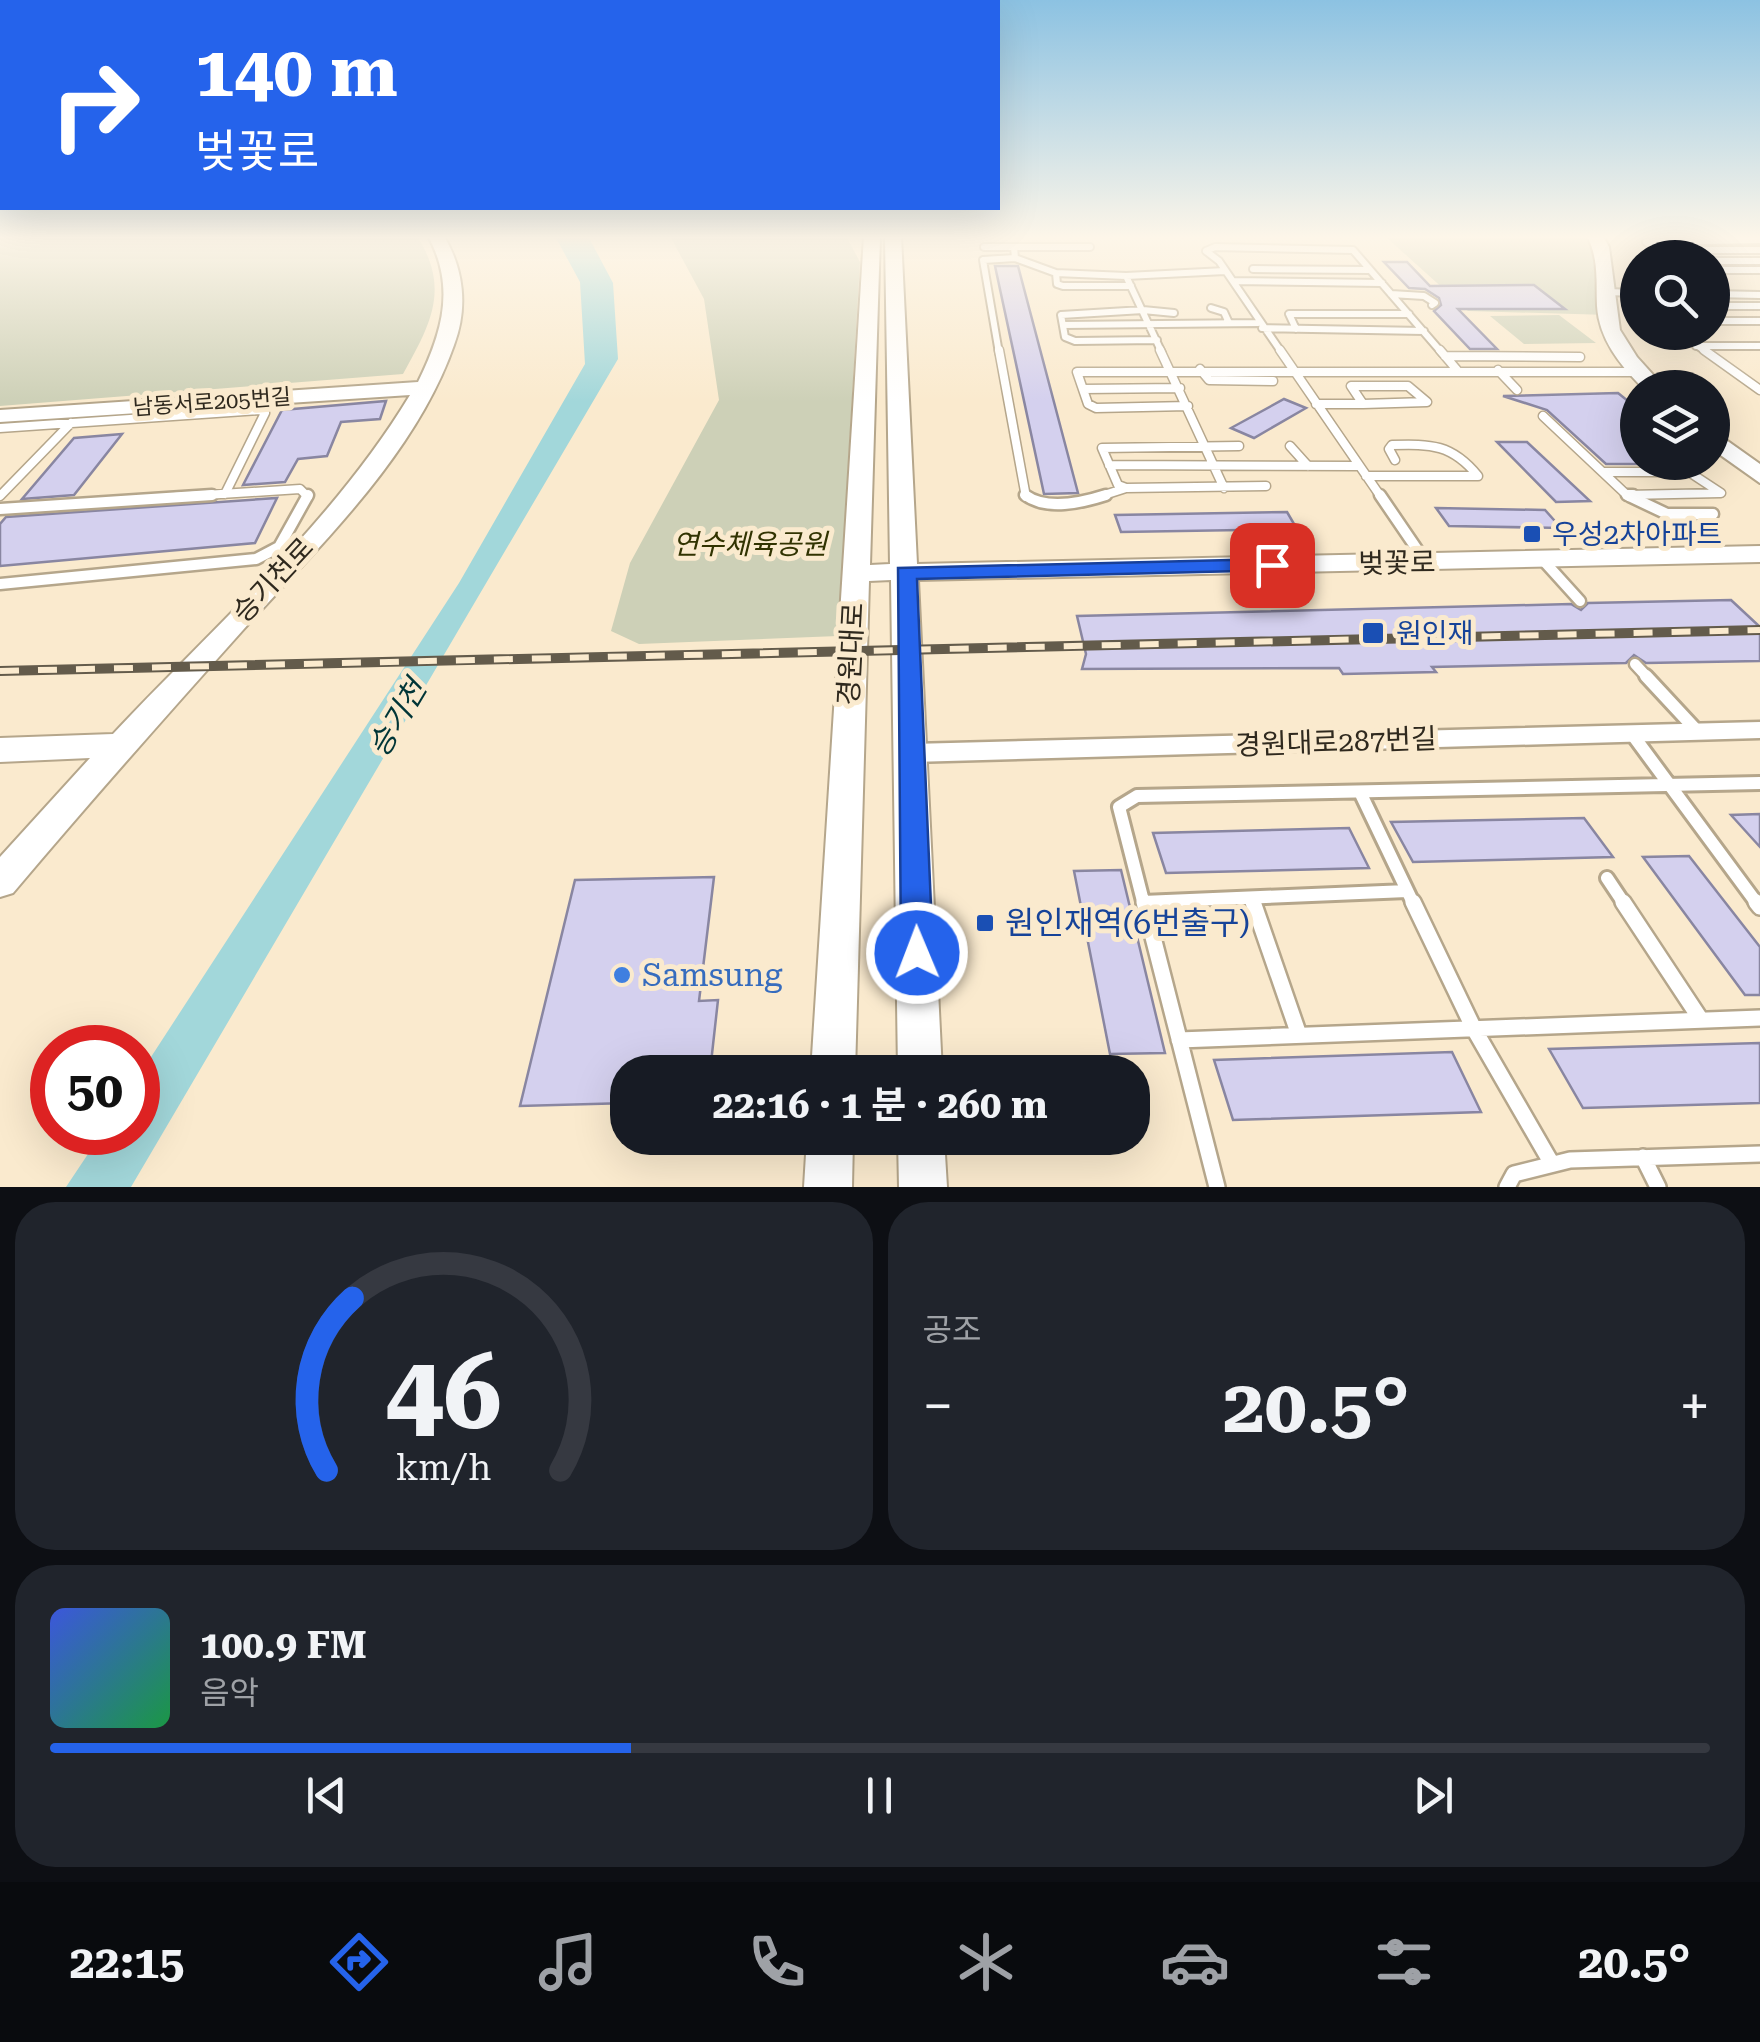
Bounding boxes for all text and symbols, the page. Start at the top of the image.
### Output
text: 140 m [195,31,398,113]
icon: right [30,40,160,170]
text: 벚꽃로 [195,125,319,178]
map controls [1620,240,1730,480]
button: search [1620,240,1730,350]
button: layers [1620,370,1730,480]
street label: 남동서로205번길 [132,384,292,420]
place label: 우성2차아파트 [1552,518,1722,551]
pin [1230,523,1315,608]
marker: 우성2차아파트 [1521,523,1543,545]
park label: 연수체육공원 [673,528,830,561]
street label: 승기천로 [226,531,320,629]
icon: arrive [1245,538,1300,593]
street label: 벚꽃로 [1358,546,1436,580]
street label: 경원대로 [832,602,870,706]
place label: 원인재 [1396,617,1473,650]
marker: 원인재 [1360,620,1386,646]
water label: 승기천 [361,671,435,763]
street label: 경원대로287번길 [1235,722,1437,762]
position arrow [865,901,969,1005]
place label: 원인재역(6번출구) [1005,904,1250,942]
marker: 원인재역(6번출구) [974,912,996,934]
place label: Samsung [642,956,783,994]
marker: Samsung [611,964,633,986]
speed limit sign: 50 [30,1025,160,1155]
text: 22:16 · 1 분 · 260 m [712,1083,1048,1127]
text: 공조 [923,1311,981,1349]
text: 46 [386,1332,502,1453]
text: 20.5° [1223,1362,1410,1450]
text: − [923,1374,953,1438]
text: + [1679,1374,1710,1438]
text: km/h [396,1447,492,1489]
text: 100.9 FM [200,1623,367,1667]
text: 음악 [200,1674,259,1712]
icon: previous [299,1768,354,1823]
icon: pause [852,1768,907,1823]
icon: next [1406,1768,1461,1823]
icon: directions [324,1927,394,1997]
icon: music [533,1927,603,1997]
icon: phone [742,1927,812,1997]
icon: climate [951,1927,1021,1997]
icon: car [1160,1927,1230,1997]
icon: filters [1369,1927,1439,1997]
text: 22:15 [70,1936,184,1989]
text: 20.5° [1578,1936,1690,1989]

